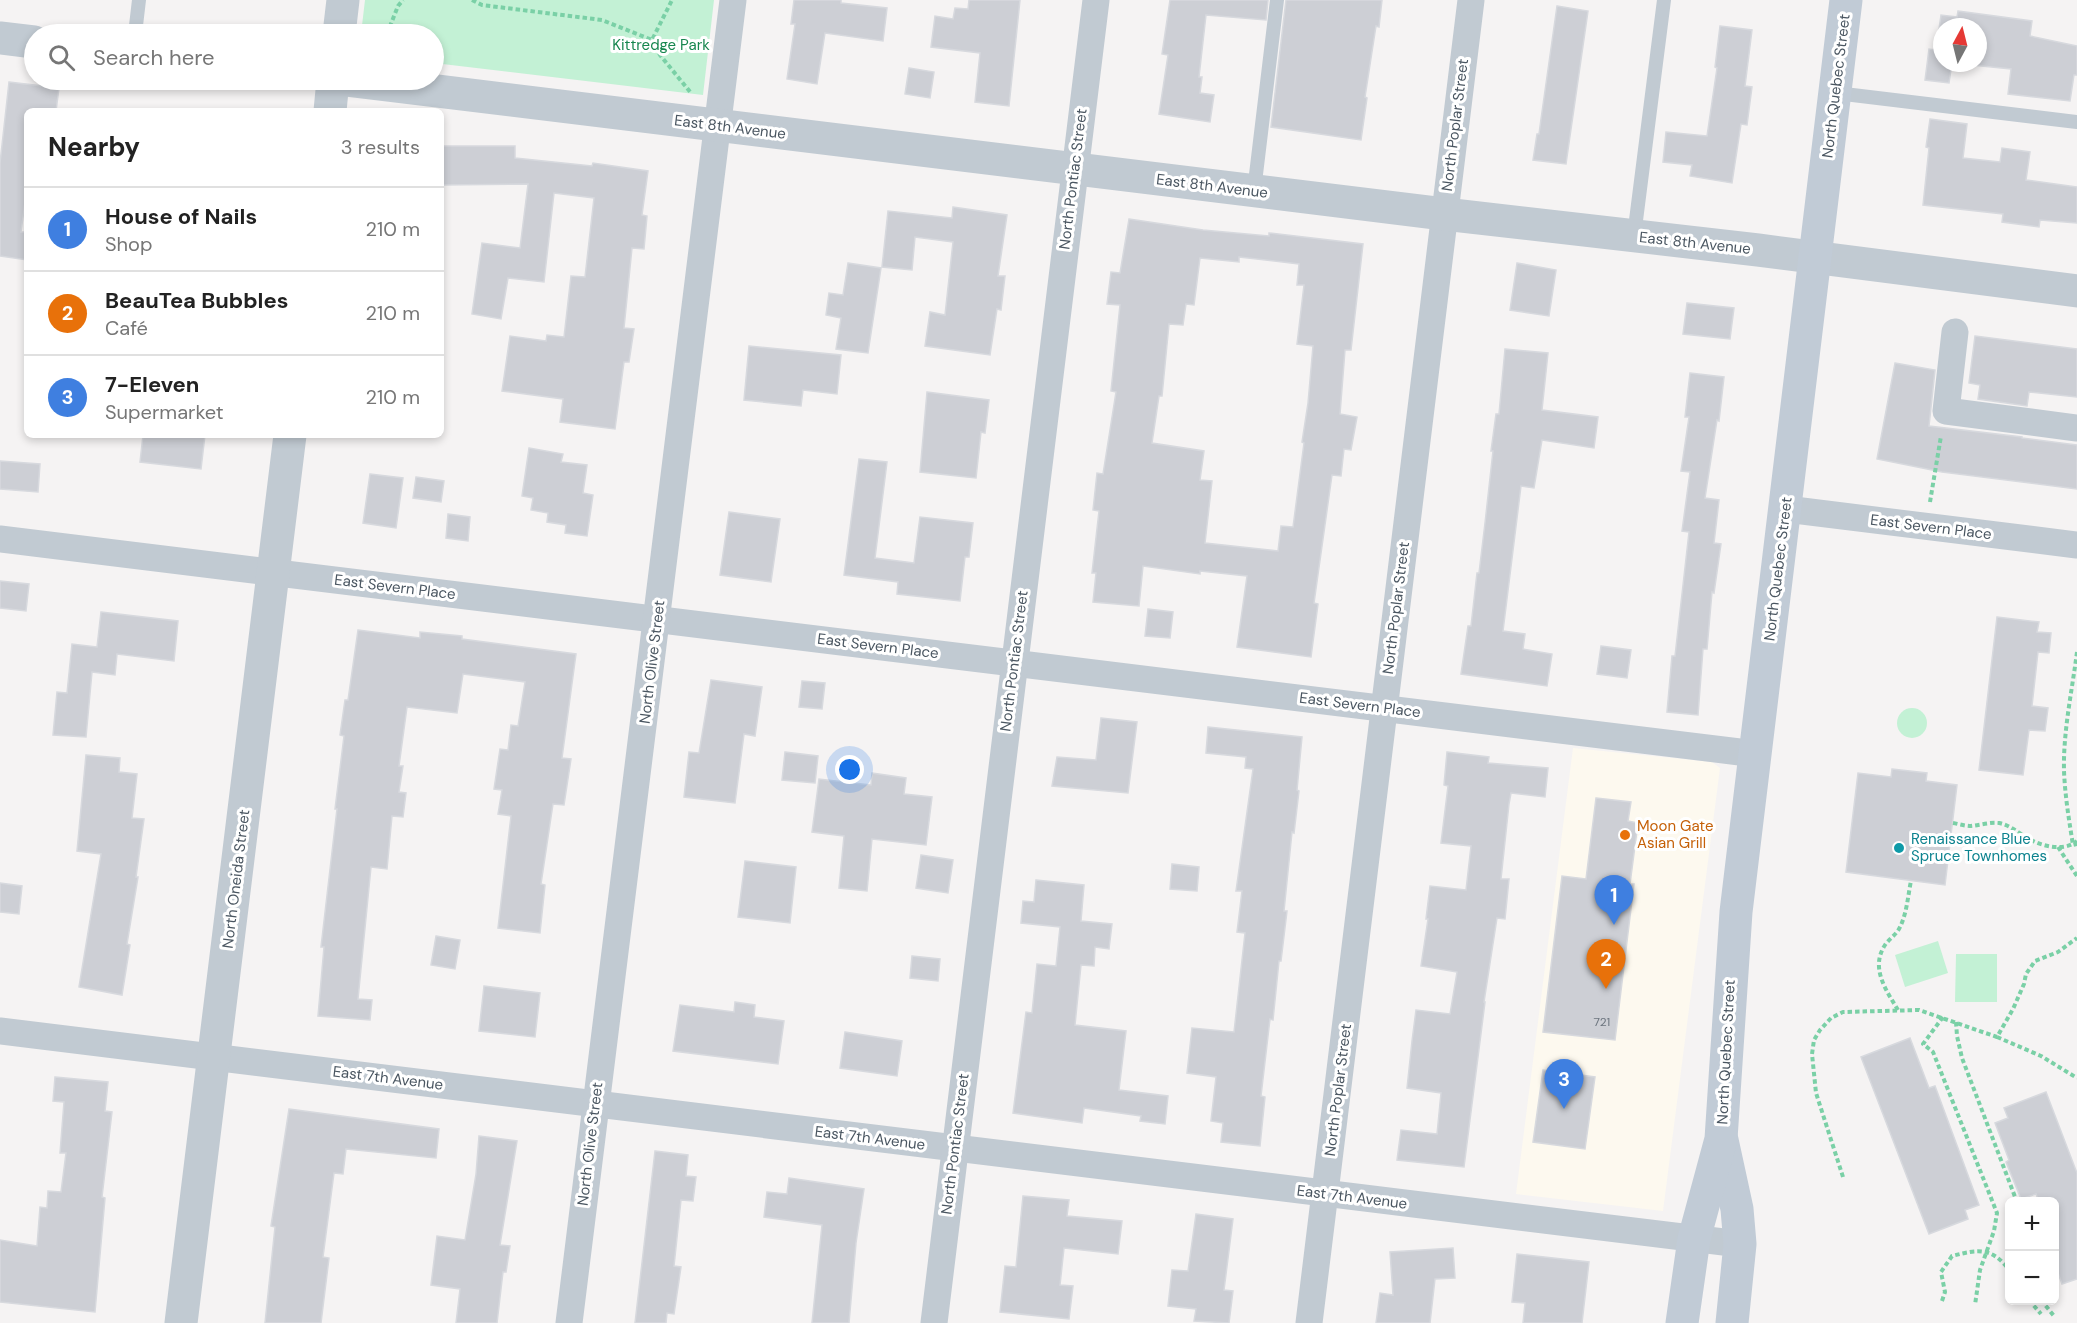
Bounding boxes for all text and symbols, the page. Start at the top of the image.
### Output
street label: North Quebec Street [1817,13,1855,159]
north arrow [1933,18,1987,72]
search box [24,24,444,90]
park label: Kittredge Park [612,35,710,55]
icon: search [45,41,78,74]
text: Search here [93,43,214,72]
street label: North Poplar Street [1437,57,1473,192]
street label: North Pontiac Street [1054,107,1092,251]
street label: East 8th Avenue [673,110,787,144]
text: Nearby [48,130,140,164]
text: 3 results [341,134,420,160]
street label: East 8th Avenue [1155,169,1269,203]
text: House of Nails [105,202,257,231]
text: 1 [64,216,71,242]
text: 210 m [365,216,420,242]
street label: East 8th Avenue [1638,227,1752,259]
text: Shop [105,231,152,257]
text: BeauTea Bubbles [105,286,288,315]
text: 2 [62,300,73,326]
text: 210 m [365,300,420,326]
text: Café [105,315,148,341]
text: 7-Eleven [105,370,199,399]
text: 3 [61,384,74,410]
text: 210 m [365,384,420,410]
text: Supermarket [105,399,224,425]
street label: North Quebec Street [1759,496,1797,642]
street label: East Severn Place [1869,510,1993,544]
street label: North Poplar Street [1378,540,1414,675]
street label: East Severn Place [333,570,457,604]
street label: North Pontiac Street [995,589,1033,733]
street label: North Olive Street [634,599,670,725]
street label: East Severn Place [816,629,940,663]
street label: East Severn Place [1298,688,1422,722]
your location [835,755,864,784]
street label: North Oneida Street [218,808,254,950]
place label: Moon Gate Asian Grill [1637,816,1714,853]
marker: Moon Gate Asian Grill [1618,828,1632,842]
place label: Renaissance Blue Spruce Townhomes [1911,829,2047,866]
marker: Renaissance Blue Spruce Townhomes [1892,841,1906,855]
pin: 1 [1594,876,1634,925]
pin: 2 [1586,940,1626,989]
street label: North Quebec Street [1712,979,1740,1125]
house number: 721 [1594,1014,1610,1030]
street label: North Poplar Street [1320,1022,1356,1157]
pin: 3 [1544,1060,1584,1109]
street label: East 7th Avenue [332,1061,444,1095]
street label: North Pontiac Street [936,1072,974,1216]
street label: North Olive Street [572,1081,608,1207]
street label: East 7th Avenue [814,1121,926,1155]
street label: East 7th Avenue [1296,1180,1408,1214]
map controls [2005,1197,2059,1305]
button: + [2005,1197,2059,1251]
button: − [2005,1251,2059,1305]

